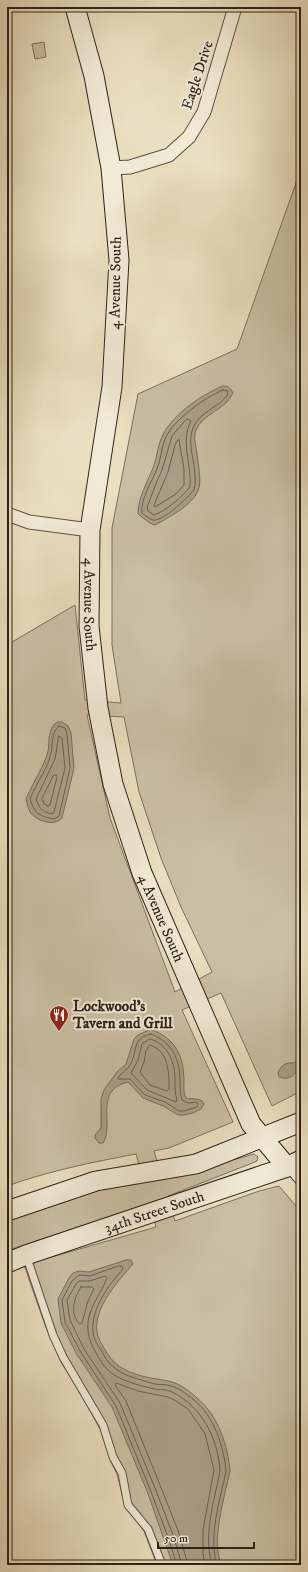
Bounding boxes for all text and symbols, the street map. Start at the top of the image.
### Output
street label: Eagle Drive [177,38,218,112]
street label: 4 Avenue South [105,236,126,330]
street label: 4 Avenue South [79,558,101,652]
street label: 4 Avenue South [134,872,188,965]
place label: Lockwood's Tavern and Grill [72,997,173,1033]
restaurant icon: Lockwood's Tavern and Grill [48,1004,70,1032]
street label: 34th Street South [102,1187,207,1238]
scale bar [158,1524,254,1550]
text: 50 m [164,1531,188,1546]

